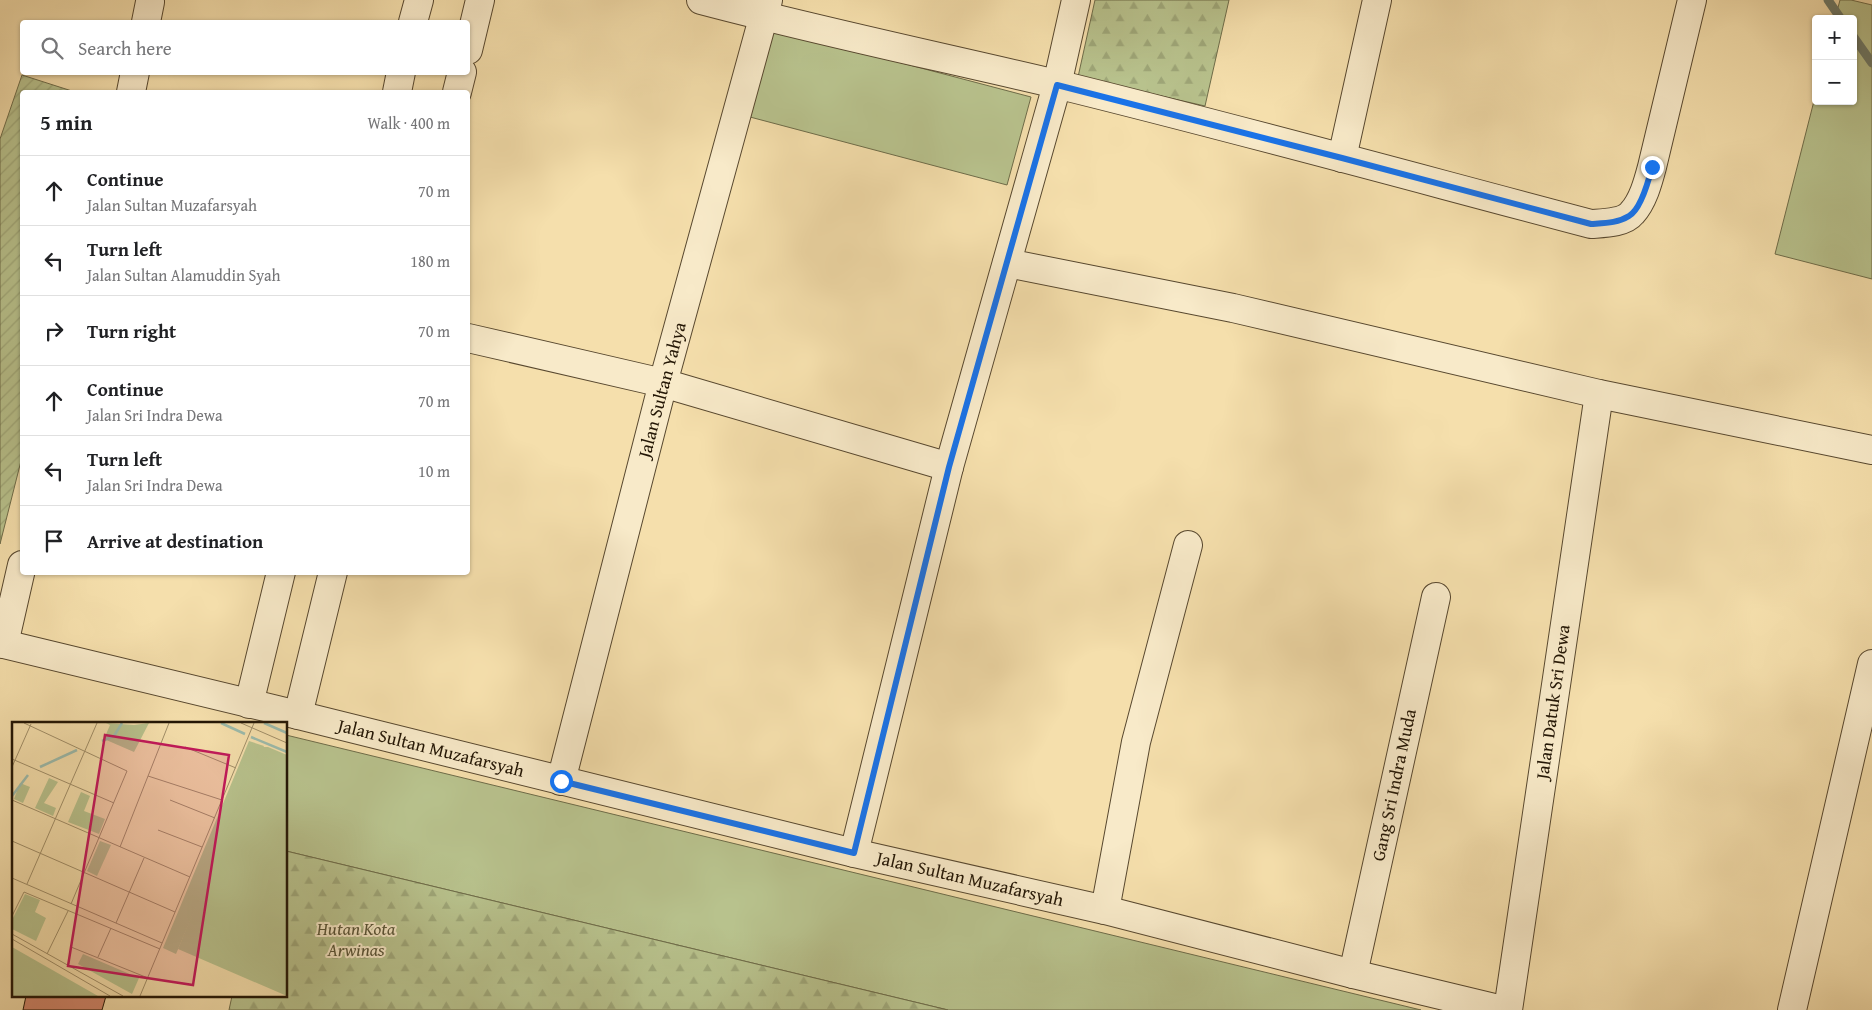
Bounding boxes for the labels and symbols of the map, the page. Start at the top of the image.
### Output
route end [1641,156,1664,179]
street label: Jalan Sultan Yahya [630,318,693,463]
street label: Jalan Datuk Sri Dewa [1528,622,1577,783]
street label: Gang Sri Indra Muda [1364,706,1423,863]
street label: Jalan Sultan Muzafarsyah [333,711,527,784]
inset map [12,722,288,998]
route start [550,770,573,793]
street label: Jalan Sultan Muzafarsyah [872,843,1066,913]
park label: Hutan Kota Arwinas [316,915,396,963]

